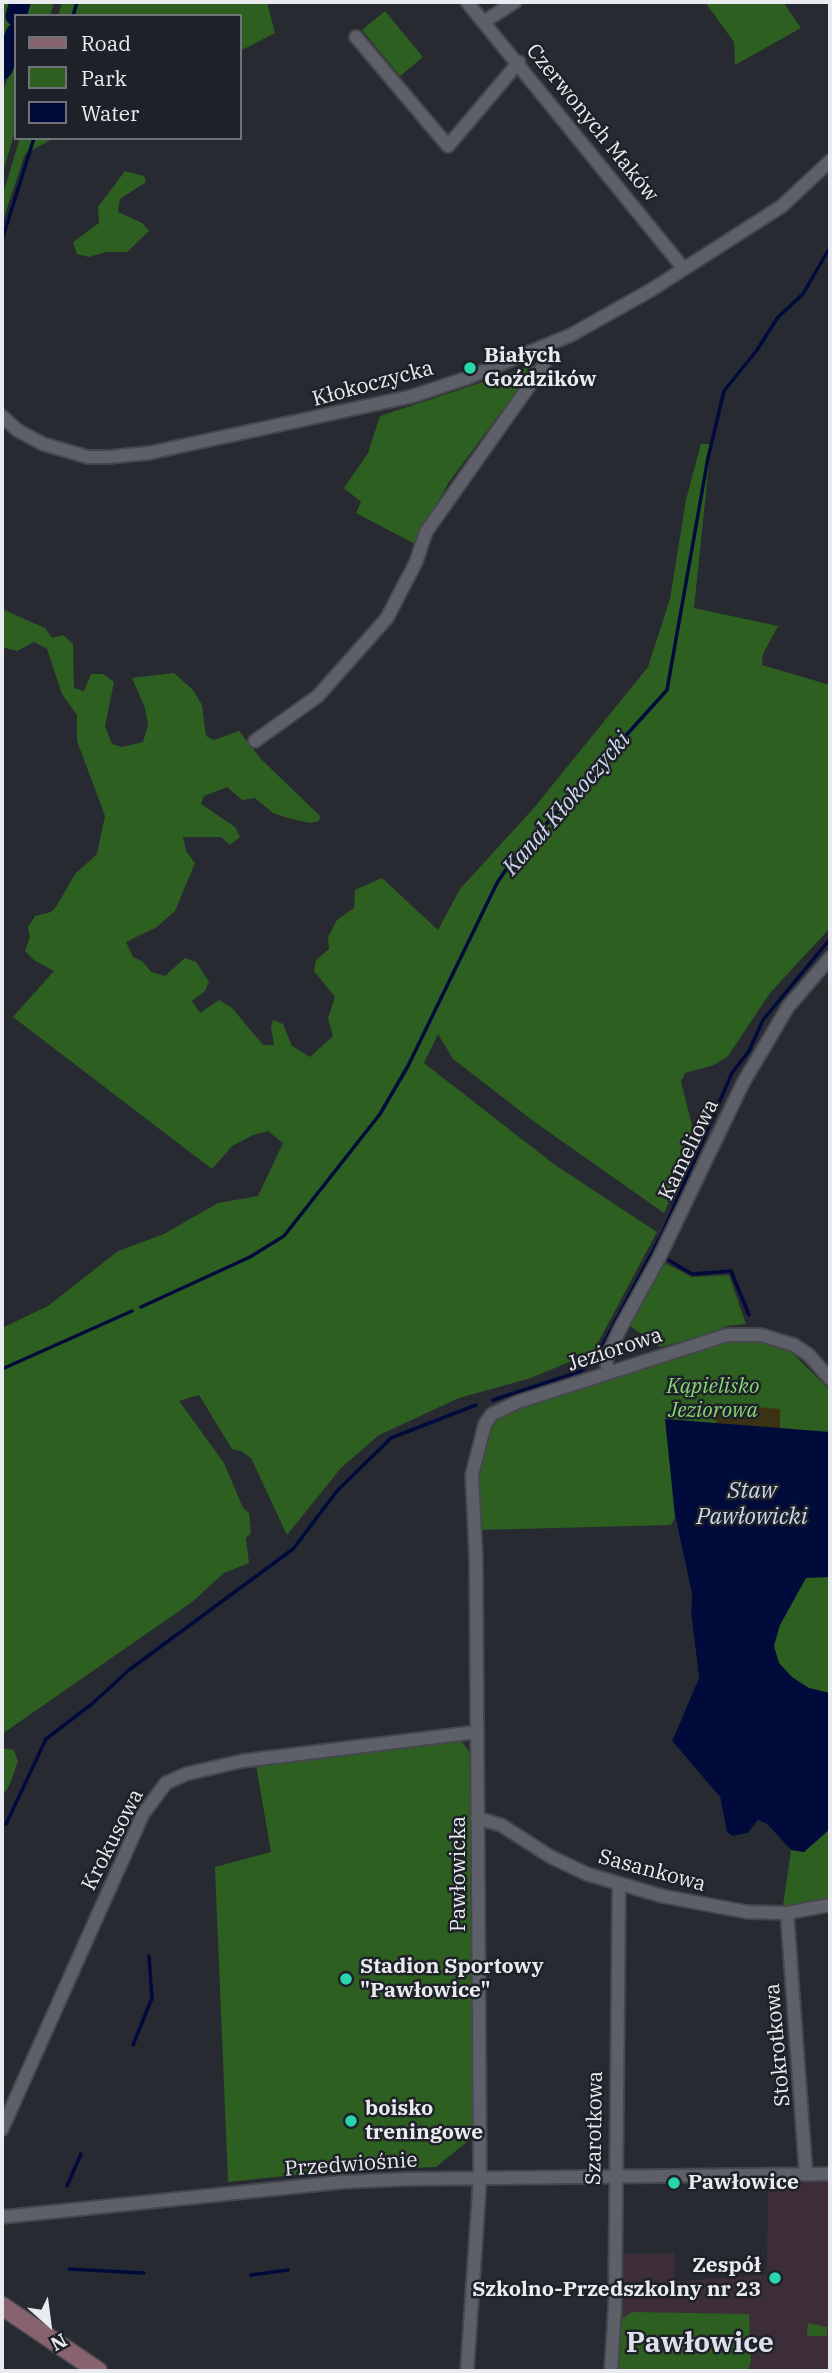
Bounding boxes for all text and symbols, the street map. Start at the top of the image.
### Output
legend [14,14,242,140]
text: Road [81,29,131,57]
street label: Czerwonych Maków [521,39,663,207]
text: Park [81,64,127,92]
text: Water [81,99,139,127]
place label: Białych Goździków [484,343,597,393]
street label: Kłokoczycka [310,356,436,412]
marker: Białych Goździków [462,360,478,376]
water label: Kanał Kłokoczycki [497,727,637,881]
street label: Kameliowa [654,1095,724,1205]
street label: Jeziorowa [564,1323,666,1377]
park label: Kąpielisko Jeziorowa [667,1374,759,1424]
water label: Staw Pawłowicki [696,1477,808,1531]
street label: Krokusowa [77,1785,149,1895]
street label: Pawłowicka [446,1816,472,1932]
street label: Sasankowa [596,1845,708,1897]
place label: Stadion Sportowy "Pawłowice" [360,1954,544,2004]
marker: Stadion Sportowy "Pawłowice" [338,1971,354,1987]
street label: Stokrotkowa [760,1982,796,2108]
street label: Szarotkowa [581,2071,609,2185]
place label: boisko treningowe [365,2096,483,2146]
marker: boisko treningowe [343,2113,359,2129]
street label: Przedwiośnie [284,2148,418,2182]
place label: Pawłowice [688,2170,799,2196]
marker: Pawłowice [666,2175,682,2191]
place label: Zespół Szkolno-Przedszkolny nr 23 [472,2253,761,2303]
marker: Zespół Szkolno-Przedszkolny nr 23 [767,2270,783,2286]
north arrow [14,2289,84,2359]
district label: Pawłowice [626,2327,774,2361]
text: N [47,2328,71,2357]

